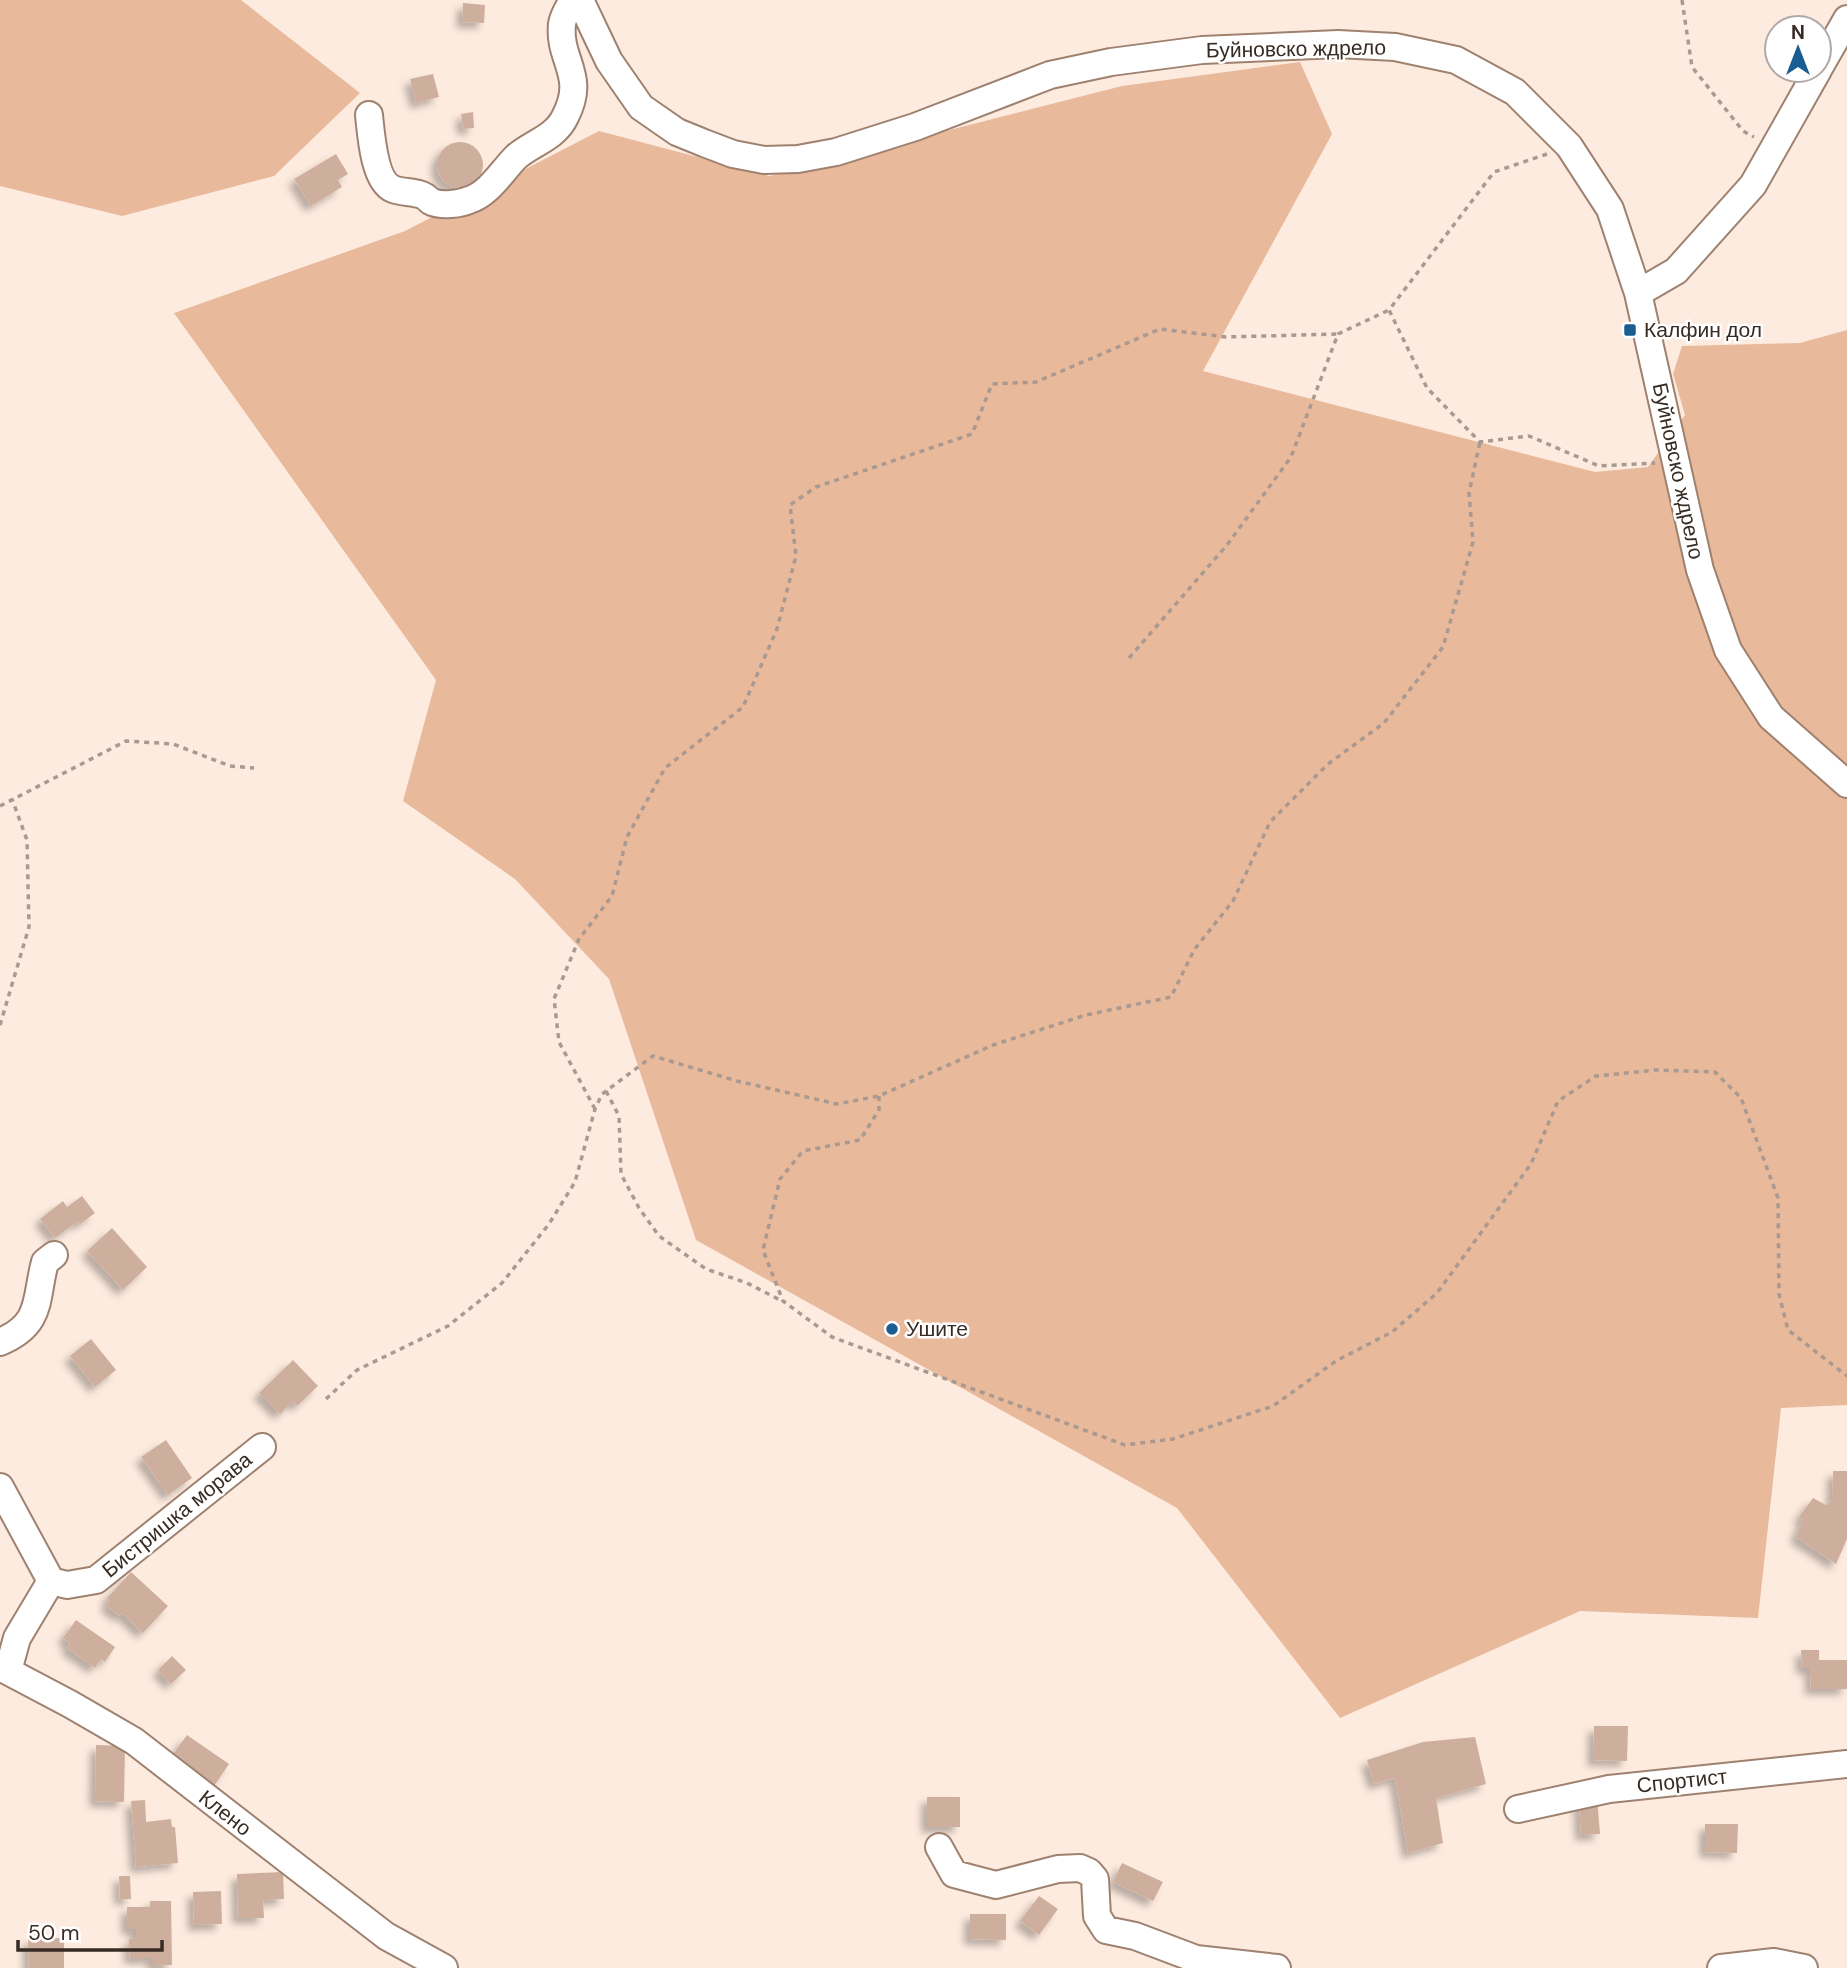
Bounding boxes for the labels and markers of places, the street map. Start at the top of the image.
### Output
place label: Калфин дол [1644,316,1762,344]
marker: Калфин дол [1622,322,1638,338]
place label: Ушите [906,1315,968,1343]
marker: Ушите [884,1321,900,1337]

